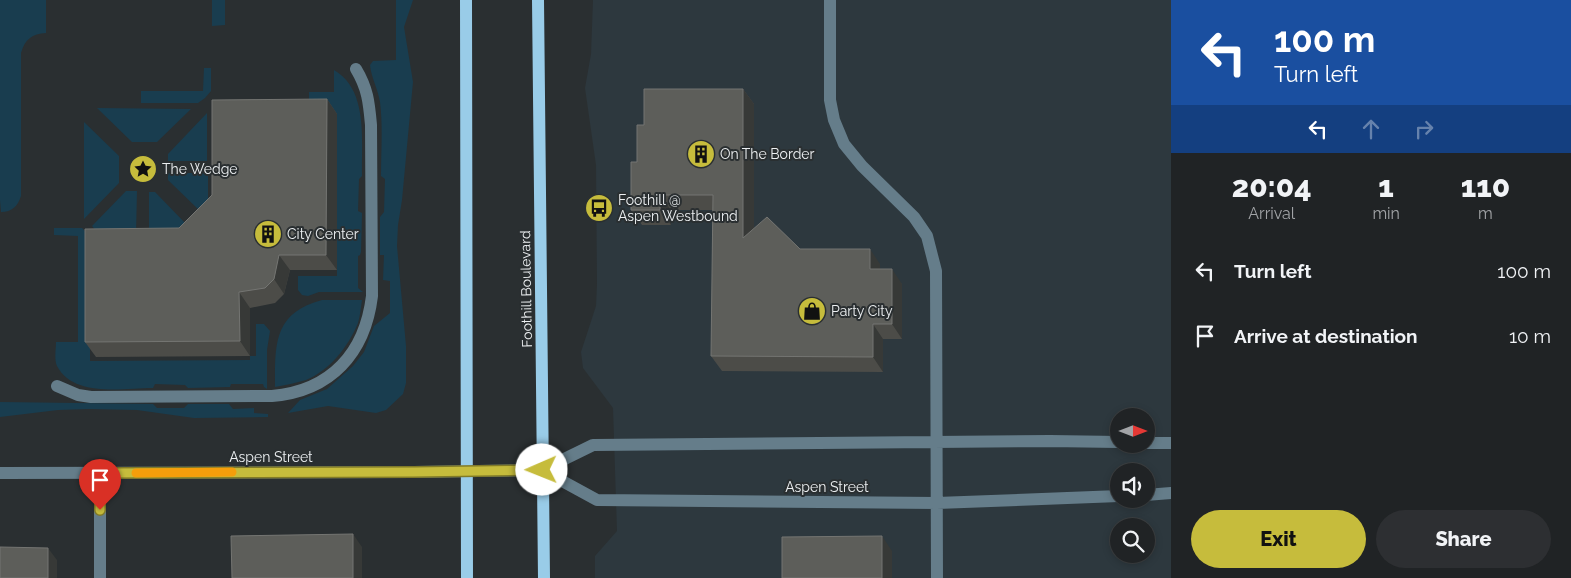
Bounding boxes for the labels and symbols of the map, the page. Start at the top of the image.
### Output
building icon: On The Border [686,139,716,169]
place label: On The Border [720,146,815,162]
place icon: The Wedge [128,154,158,184]
place label: The Wedge [162,161,238,177]
place label: Foothill @ Aspen Westbound [618,192,738,224]
bus stop icon: Foothill @ Aspen Westbound [584,193,614,223]
building icon: City Center [253,219,283,249]
place label: City Center [287,226,359,242]
street label: Foothill Boulevard [517,230,535,348]
shop icon: Party City [797,296,827,326]
place label: Party City [831,303,893,319]
north arrow [1110,408,1155,452]
position arrow [515,443,567,495]
street label: Aspen Street [229,449,313,465]
pin [79,459,121,510]
street label: Aspen Street [785,479,869,495]

